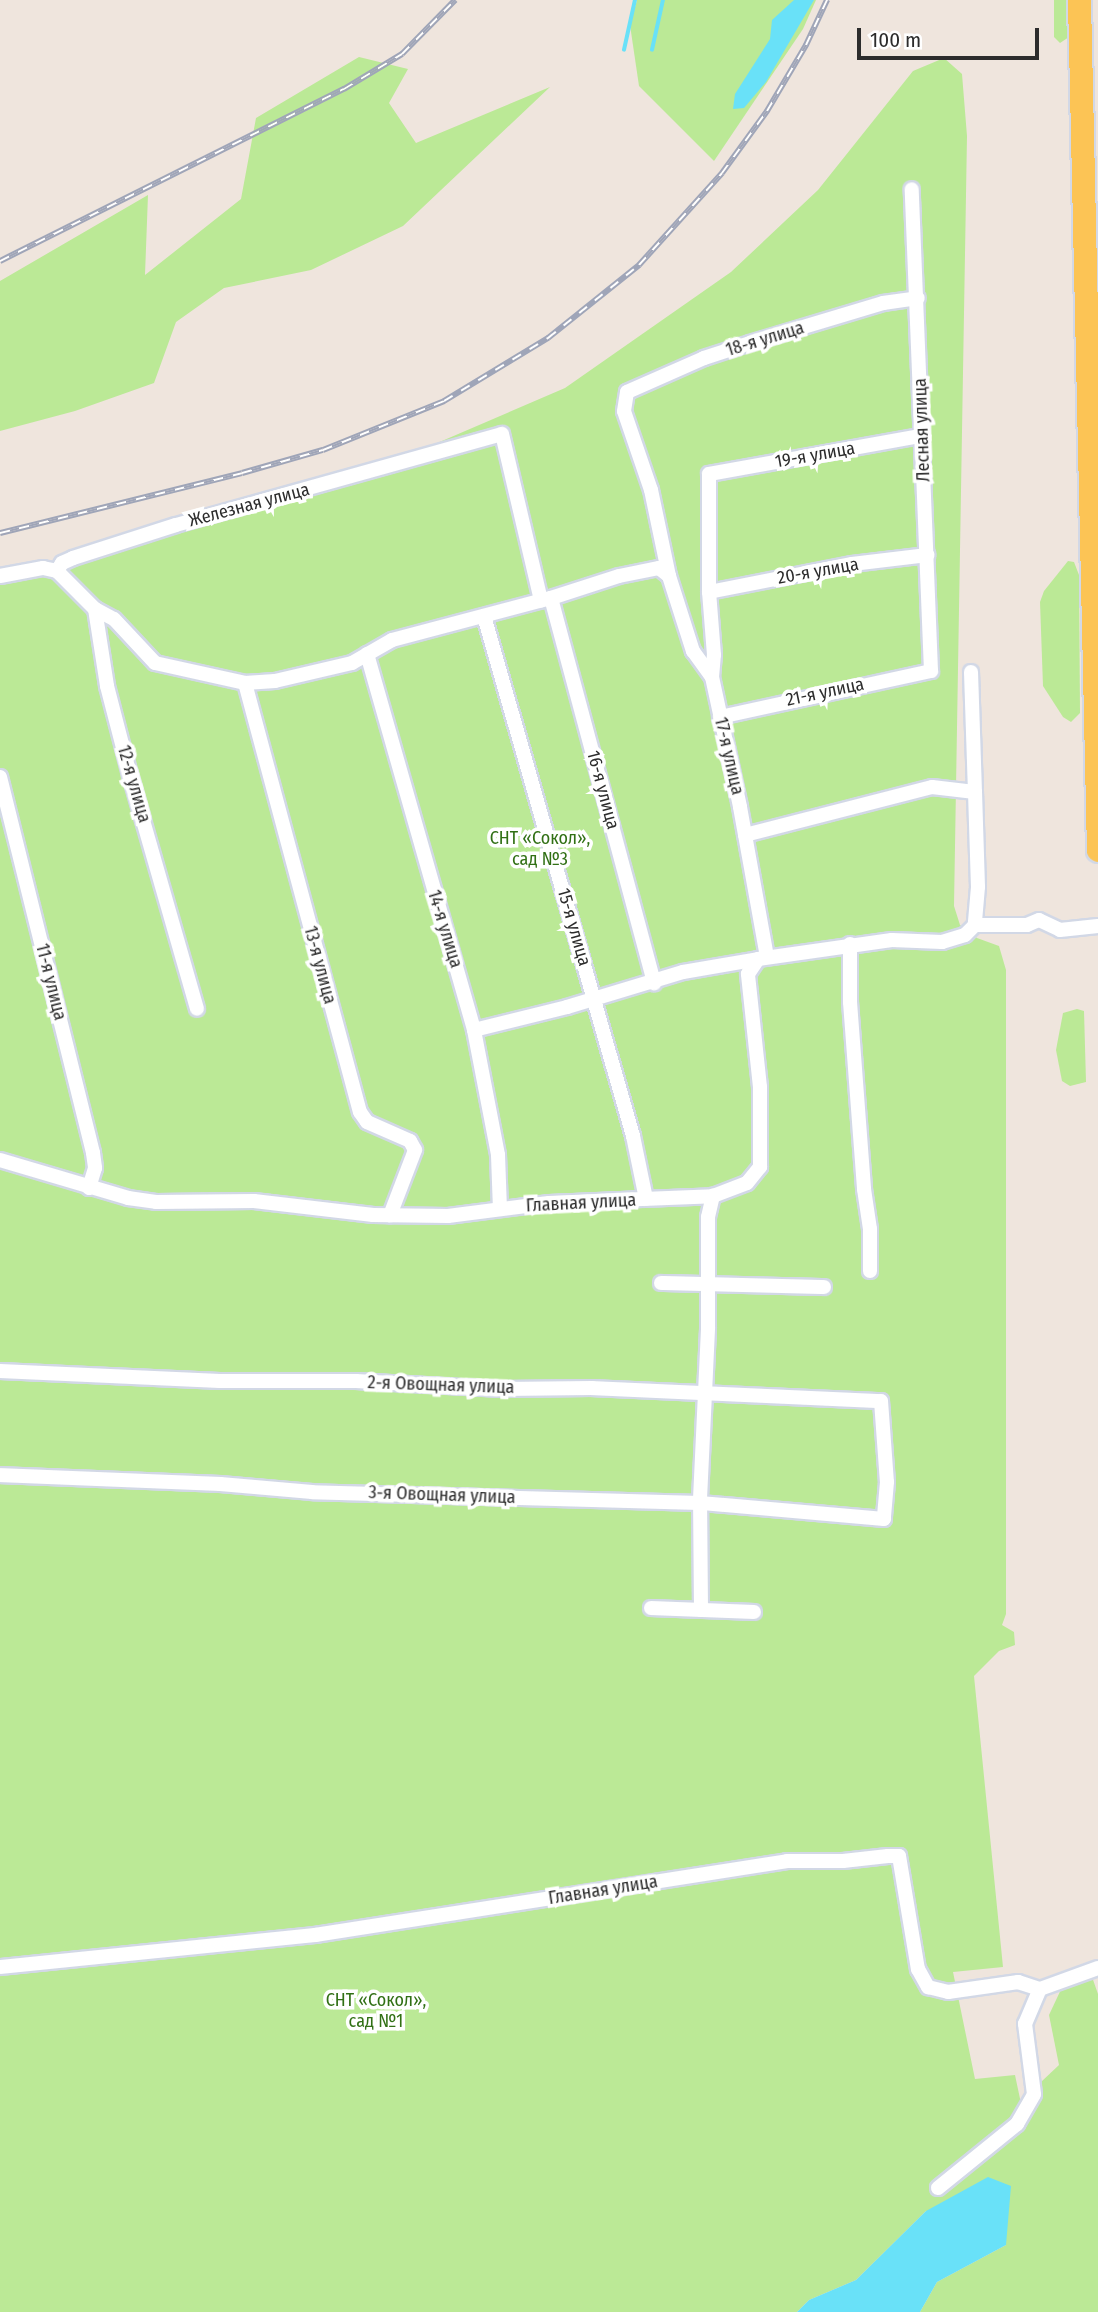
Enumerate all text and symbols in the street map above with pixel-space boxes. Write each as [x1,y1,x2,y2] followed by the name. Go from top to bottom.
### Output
[860,14,1042,58] scale bar
[870,27,921,53] text: 100 m
[723,317,807,361] street label: 18-я улица
[909,378,935,482] street label: Лесная улица
[774,437,856,473] street label: 19-я улица
[186,479,312,531] street label: Железная улица
[776,553,860,589] street label: 20-я улица
[784,673,866,711] street label: 21-я улица
[710,715,748,797] street label: 17-я улица
[113,743,155,825] street label: 12-я улица
[582,748,624,832] street label: 16-я улица
[490,828,590,870] park label: СНТ «Сокол», сад №3
[553,886,595,968] street label: 15-я улица
[423,887,467,971] street label: 14-я улица
[299,924,341,1006] street label: 13-я улица
[31,941,71,1023] street label: 11-я улица
[525,1189,637,1217] street label: Главная улица
[367,1372,515,1398] street label: 2-я Овощная улица
[368,1482,516,1508] street label: 3-я Овощная улица
[547,1871,659,1909] street label: Главная улица
[326,1990,426,2032] park label: СНТ «Сокол», сад №1

